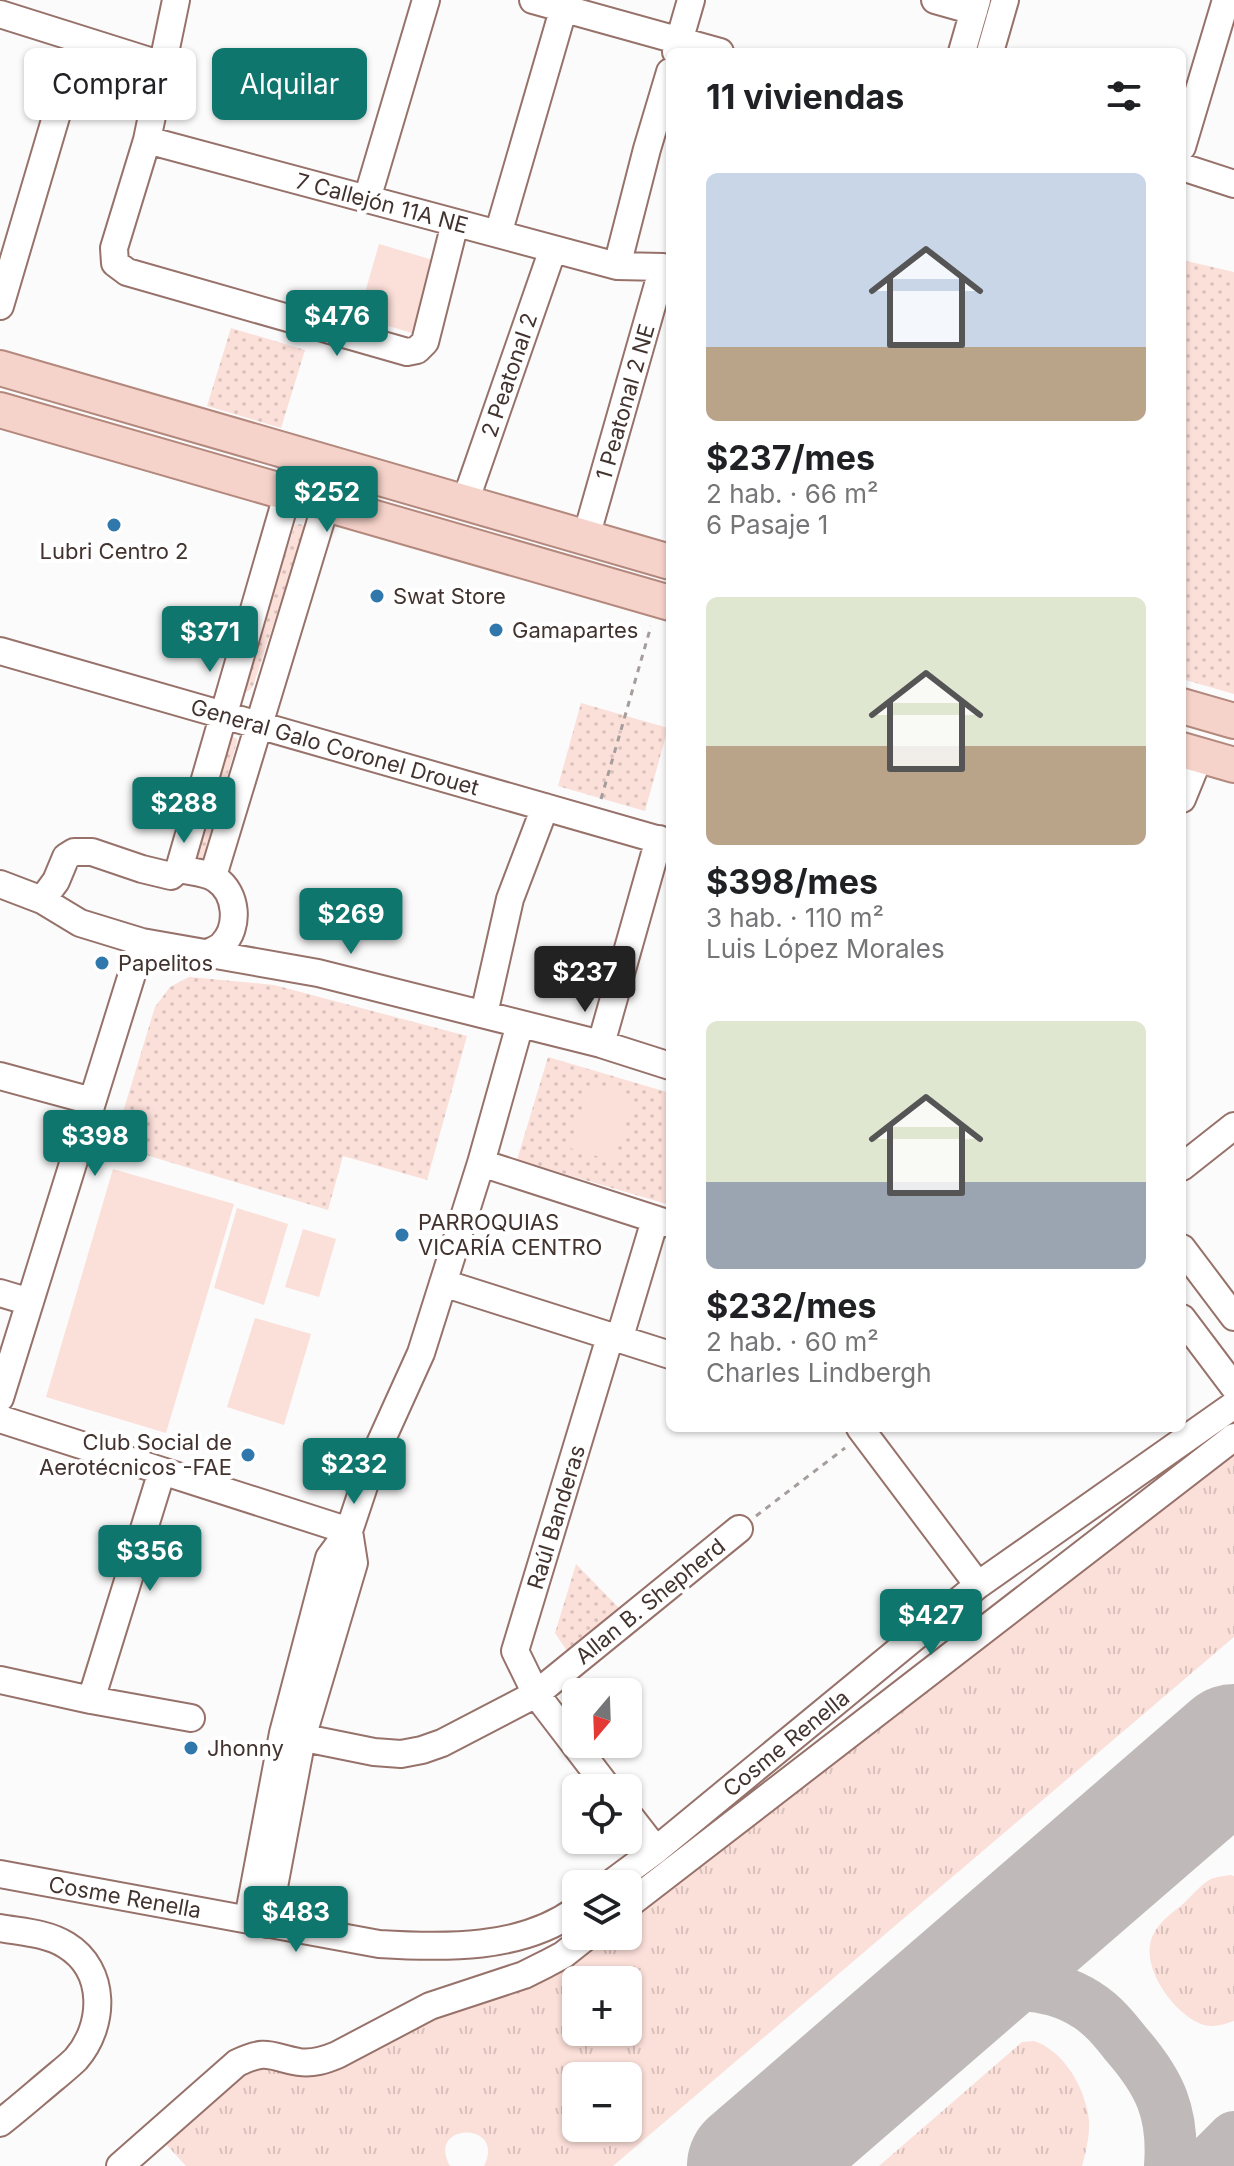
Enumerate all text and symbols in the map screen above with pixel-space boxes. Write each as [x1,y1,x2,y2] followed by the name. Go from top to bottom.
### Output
[24,48,196,120] chip: Comprar
[212,48,367,120] chip: Alquilar
[1102,74,1146,118] icon: filters
[706,76,904,117] text: 11 viviendas
[293,167,471,239] street label: 7 Callejón 11A NE
[854,225,998,369] icon: home
[290,290,384,358] pin: $476
[304,300,370,331] text: $476
[476,310,542,440] street label: 2 Peatonal 2
[590,321,660,483] street label: 1 Peatonal 2 NE
[706,437,875,478] text: $237/mes
[280,466,374,534] pin: $252
[294,476,360,507] text: $252
[706,478,879,509] text: 2 hab. · 66 m²
[706,509,828,540] text: 6 Pasaje 1
[105,516,123,534] marker: Lubri Centro 2
[40,538,188,564] place label: Lubri Centro 2
[393,583,506,609] place label: Swat Store
[368,587,386,605] marker: Swat Store
[163,606,257,674] pin: $371
[180,616,240,647] text: $371
[512,617,638,643] place label: Gamapartes
[487,621,505,639] marker: Gamapartes
[854,649,998,793] icon: home
[188,693,482,801] street label: General Galo Coronel Drouet
[137,777,231,845] pin: $288
[150,787,218,818] text: $288
[706,861,878,902] text: $398/mes
[304,888,398,956] pin: $269
[317,898,385,929] text: $269
[706,902,884,933] text: 3 hab. · 110 m²
[706,933,945,964] text: Luis López Morales
[538,946,632,1014] pin: $237
[118,950,213,976] place label: Papelitos
[93,954,111,972] marker: Papelitos
[552,956,618,987] text: $237
[854,1073,998,1217] icon: home
[48,1110,142,1178] pin: $398
[61,1120,129,1151] text: $398
[418,1209,602,1260] place label: PARROQUIAS VICARÍA CENTRO
[393,1226,411,1244] marker: PARROQUIAS VICARÍA CENTRO
[706,1285,877,1326] text: $232/mes
[706,1326,879,1357] text: 2 hab. · 60 m²
[706,1357,932,1388] text: Charles Lindbergh
[39,1429,232,1480] place label: Club Social de Aerotécnicos -FAE
[307,1438,401,1506] pin: $232
[522,1442,590,1592] street label: Raúl Banderas
[239,1446,257,1464] marker: Club Social de Aerotécnicos -FAE
[321,1448,387,1479] text: $232
[103,1525,197,1593] pin: $356
[570,1533,730,1669] street label: Allan B. Shepherd
[116,1535,184,1566] text: $356
[884,1589,978,1657] pin: $427
[898,1599,964,1630] text: $427
[562,1678,642,1758] north arrow
[562,1678,642,2142] map controls
[718,1684,854,1802] street label: Cosme Renella
[207,1735,284,1761] place label: Jhonny
[182,1739,200,1757] marker: Jhonny
[562,1774,642,1854] button: locate
[562,1870,642,1950] button: layers
[47,1871,203,1923] street label: Cosme Renella
[249,1886,343,1954] pin: $483
[262,1896,330,1927] text: $483
[562,1966,642,2046] button: +
[562,2062,642,2142] button: −

